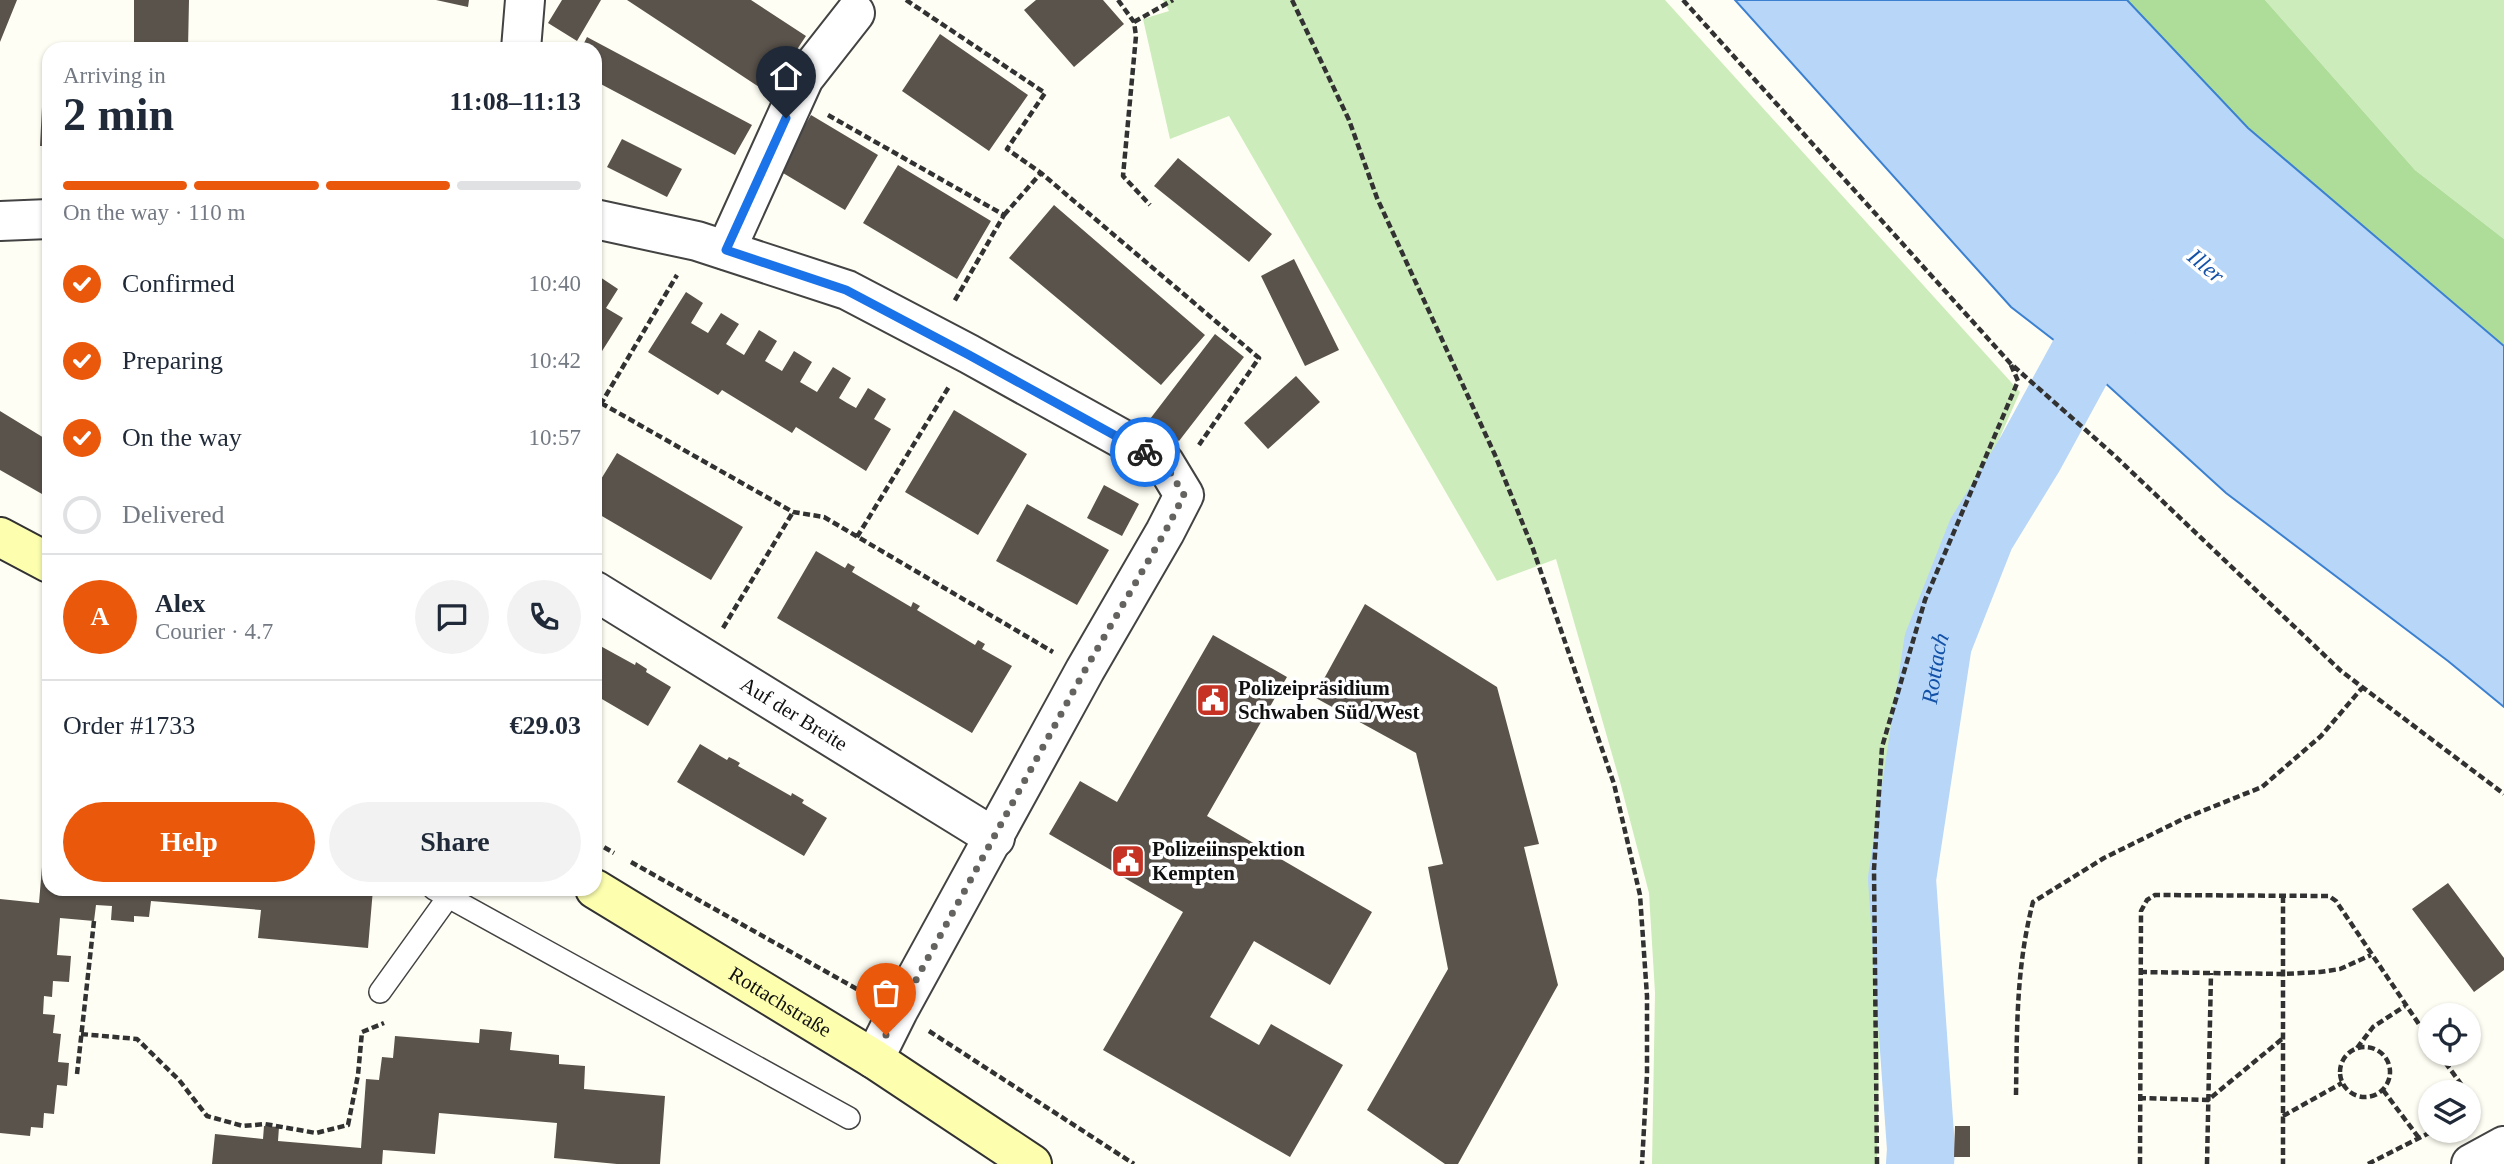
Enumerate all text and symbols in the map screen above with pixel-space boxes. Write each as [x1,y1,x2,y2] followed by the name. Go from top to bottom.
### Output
[756,46,816,118] pin
[767,57,805,95] icon: home
[63,63,166,88] text: Arriving in
[450,87,581,116] text: 11:08–11:13
[63,89,174,140] text: 2 min
[63,200,245,225] text: On the way · 110 m
[2182,243,2230,289] water label: Iller
[63,265,101,303] icon: check
[122,269,235,298] text: Confirmed
[529,271,581,296] text: 10:40
[63,342,101,380] icon: check
[122,346,223,375] text: Preparing
[529,348,581,373] text: 10:42
[1110,417,1180,487] courier
[63,419,101,457] icon: check
[122,423,242,452] text: On the way
[529,425,581,450] text: 10:57
[1126,433,1164,471] icon: bike
[122,500,225,529] text: Delivered
[415,580,489,654] button: chat
[507,580,581,654] button: phone
[155,589,206,618] text: Alex
[91,602,109,631] text: A
[155,619,273,644] text: Courier · 4.7
[1916,629,1953,706] water label: Rottach
[736,672,852,756] street label: Auf der Breite
[1238,676,1419,724] place label: Polizeipräsidium Schwaben Süd/West
[1194,681,1232,719] public building icon: Polizeipräsidium Schwaben Süd/West
[63,711,195,740] text: Order #1733
[510,711,581,740] text: €29.03
[63,802,315,882] button: Help
[329,802,581,882] button: Share
[1152,837,1305,885] place label: Polizeiinspektion Kempten
[1109,842,1147,880] public building icon: Polizeiinspektion Kempten
[725,962,836,1042] street label: Rottachstraße
[856,963,916,1035] pin
[867,974,905,1012] icon: bag
[2418,1003,2481,1143] map controls
[2418,1003,2481,1066] button: locate
[2418,1080,2481,1143] button: layers

